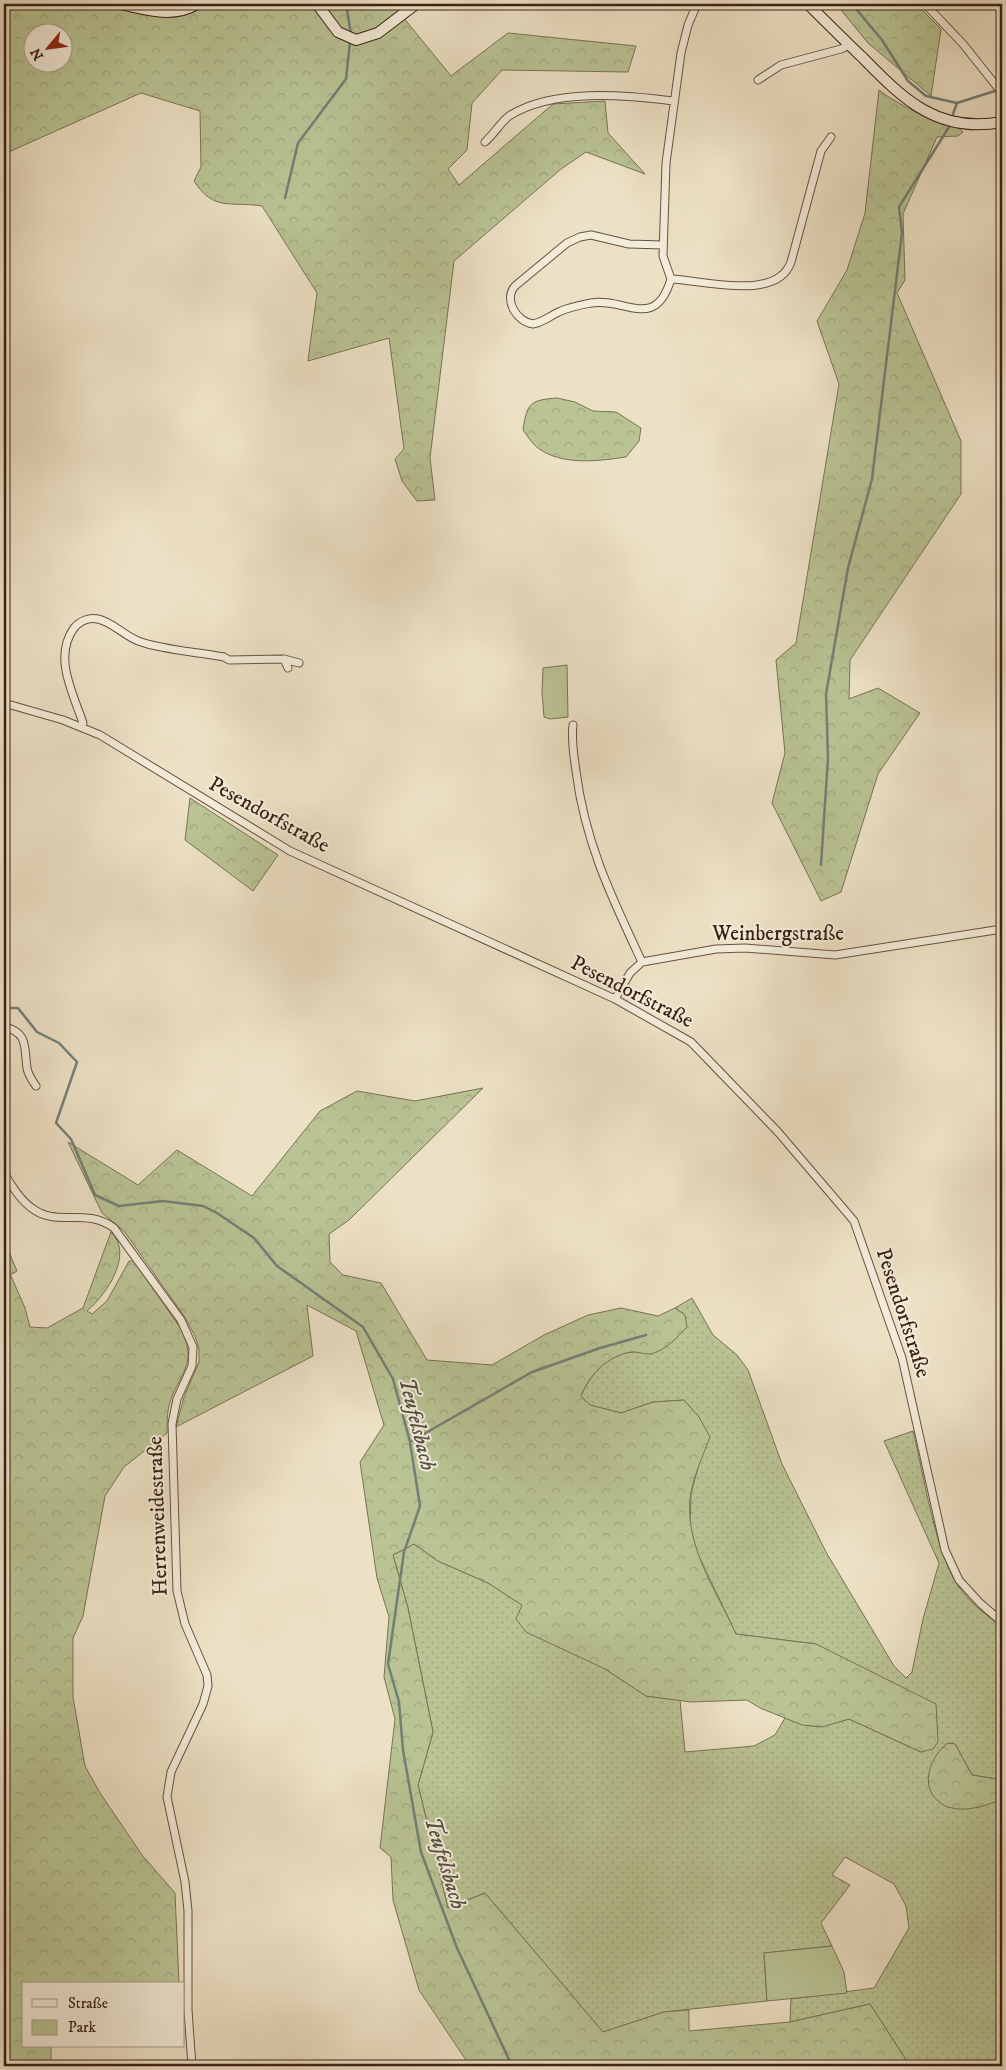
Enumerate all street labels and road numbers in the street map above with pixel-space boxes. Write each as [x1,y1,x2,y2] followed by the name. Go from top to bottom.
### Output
[204,771,334,859] street label: Pesendorfstraße
[711,921,844,947] street label: Weinbergstraße
[566,950,698,1034] street label: Pesendorfstraße
[870,1245,936,1381] street label: Pesendorfstraße
[142,1435,174,1596] street label: Herrenweidestraße

